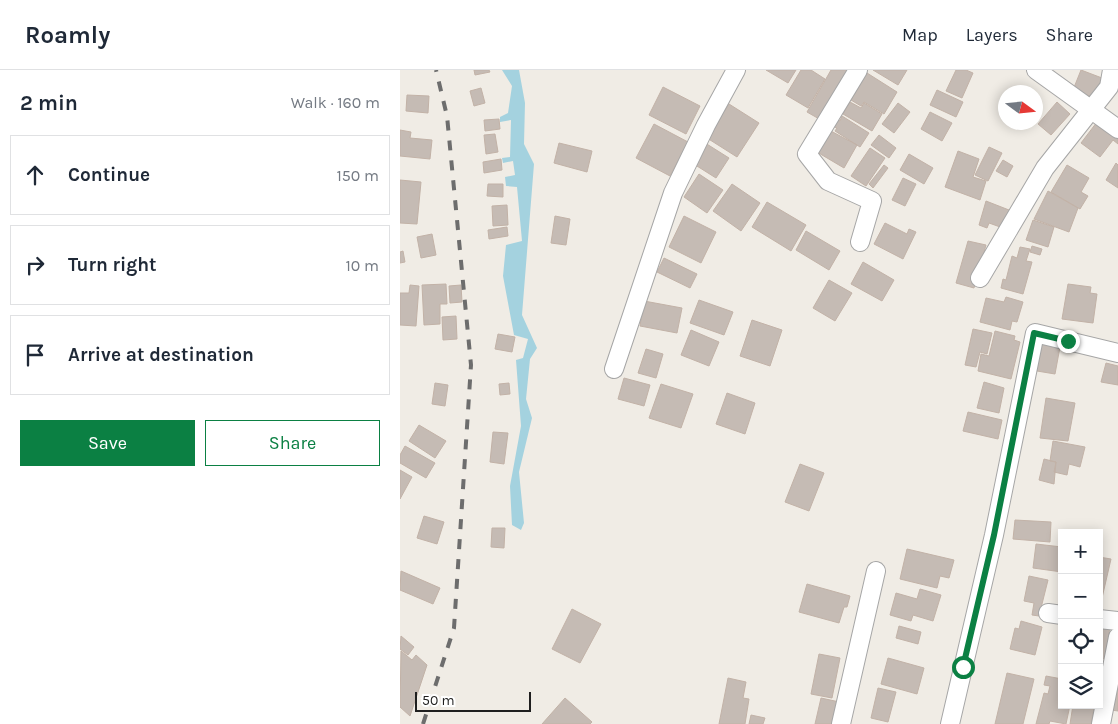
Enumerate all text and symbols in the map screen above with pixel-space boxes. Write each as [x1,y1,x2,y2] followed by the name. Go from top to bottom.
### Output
[25,21,110,49] text: Roamly
[902,24,938,46] text: Map
[966,24,1018,46] text: Layers
[1046,24,1093,46] text: Share
[998,85,1043,130] north arrow
[20,91,78,115] text: 2 min
[291,93,380,112] text: Walk · 160 m
[21,161,49,189] icon: ahead
[68,164,150,186] text: Continue
[336,166,379,185] text: 150 m
[21,251,49,279] icon: right
[68,254,157,276] text: Turn right
[345,256,379,275] text: 10 m
[1057,330,1080,353] route end
[21,341,49,369] icon: arrive
[68,344,254,366] text: Arrive at destination
[20,420,195,466] button: Save
[205,420,380,466] button: Share
[1058,529,1103,709] map controls
[1058,529,1103,574] button: +
[1058,574,1103,619] button: −
[1058,619,1103,664] button: locate
[952,656,975,679] route start
[1058,664,1103,709] button: layers
[415,689,531,712] scale bar
[422,692,455,709] text: 50 m

